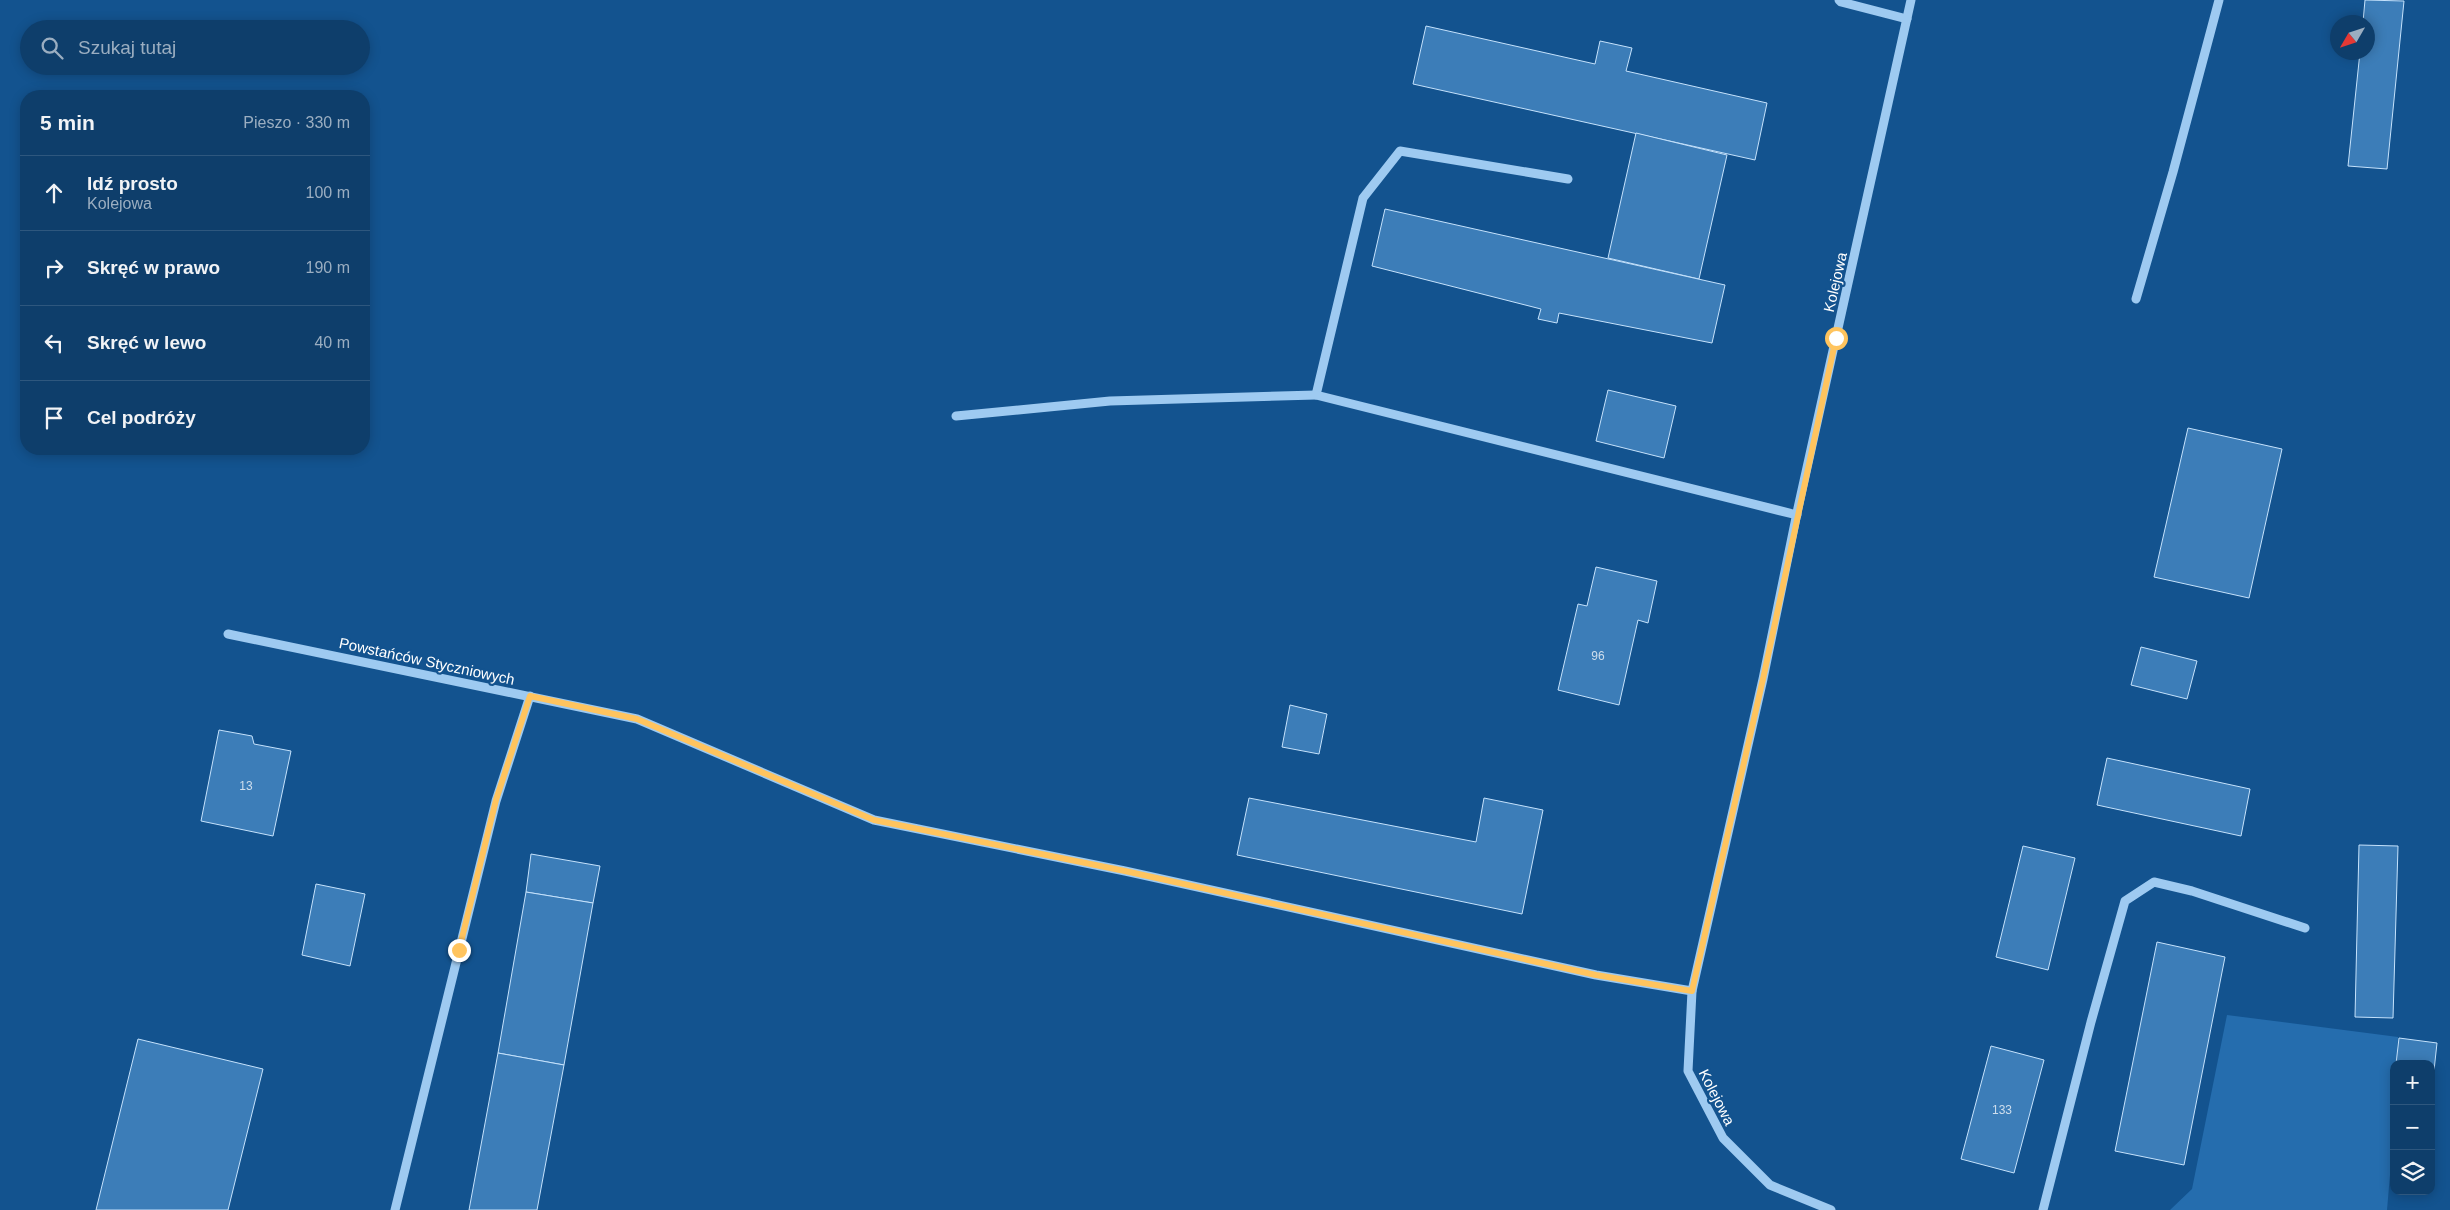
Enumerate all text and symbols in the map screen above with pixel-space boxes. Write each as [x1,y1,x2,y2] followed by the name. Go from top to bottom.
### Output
[2330,15,2375,60] north arrow
[20,20,370,75] search box
[38,34,66,62] icon: search
[78,37,176,58] text: Szukaj tutaj
[40,111,95,134] text: 5 min
[243,114,350,131] text: Pieszo · 330 m
[87,173,178,194] text: Idź prosto
[40,179,68,207] icon: ahead
[306,184,350,201] text: 100 m
[87,195,152,212] text: Kolejowa
[1820,250,1850,314] street label: Kolejowa
[40,254,68,282] icon: right
[87,257,220,278] text: Skręć w prawo
[306,259,350,276] text: 190 m
[1825,327,1848,350] route start
[40,329,68,357] icon: left
[87,332,206,353] text: Skręć w lewo
[314,334,350,351] text: 40 m
[40,404,68,432] icon: arrive
[87,407,196,428] text: Cel podróży
[338,634,516,688] street label: Powstańców Styczniowych
[1591,649,1605,663] house number: 96
[239,779,253,793] house number: 13
[448,939,471,962] route end
[2390,1060,2435,1195] map controls
[2390,1060,2435,1105] button: +
[1696,1066,1739,1129] street label: Kolejowa
[1992,1103,2012,1117] house number: 133
[2390,1105,2435,1150] button: −
[2390,1150,2435,1195] button: layers

